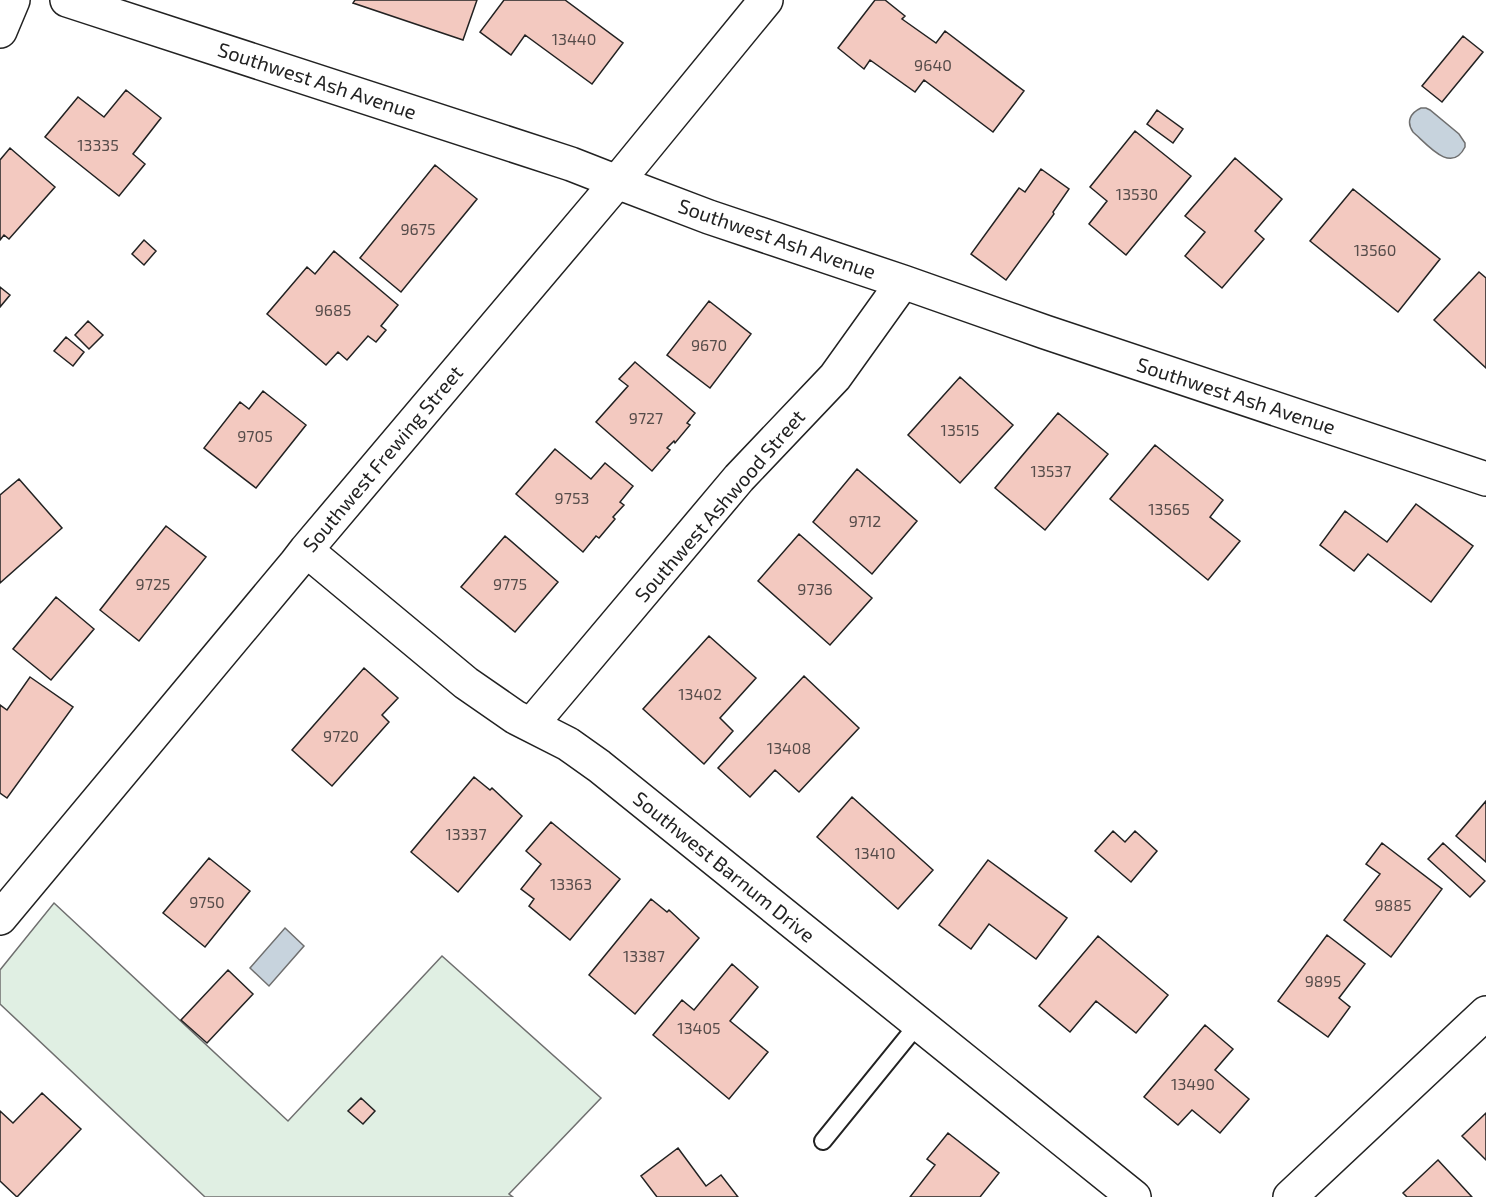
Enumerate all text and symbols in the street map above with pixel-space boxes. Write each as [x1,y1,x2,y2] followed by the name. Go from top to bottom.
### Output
[552,29,596,48] house number: 13440
[215,37,420,124] street label: Southwest Ash Avenue
[914,55,952,74] house number: 9640
[77,135,119,154] house number: 13335
[1116,184,1158,203] house number: 13530
[675,193,879,283] street label: Southwest Ash Avenue
[400,219,436,238] house number: 9675
[1354,240,1396,259] house number: 13560
[315,300,351,319] house number: 9685
[691,335,727,354] house number: 9670
[1134,352,1339,439] street label: Southwest Ash Avenue
[297,360,467,556] street label: Southwest Frewing Street
[629,404,810,606] street label: Southwest Ashwood Street
[629,408,663,427] house number: 9727
[941,420,979,439] house number: 13515
[237,426,273,445] house number: 9705
[1031,461,1071,480] house number: 13537
[555,488,589,507] house number: 9753
[1148,499,1190,518] house number: 13565
[849,511,881,530] house number: 9712
[136,574,170,593] house number: 9725
[493,574,527,593] house number: 9775
[797,579,833,598] house number: 9736
[678,684,722,703] house number: 13402
[323,726,359,745] house number: 9720
[767,738,811,757] house number: 13408
[629,786,820,947] street label: Southwest Barnum Drive
[445,824,487,843] house number: 13337
[854,843,896,862] house number: 13410
[550,874,592,893] house number: 13363
[189,892,225,911] house number: 9750
[1374,895,1412,914] house number: 9885
[623,946,665,965] house number: 13387
[1305,971,1341,990] house number: 9895
[677,1018,721,1037] house number: 13405
[1171,1074,1215,1093] house number: 13490

